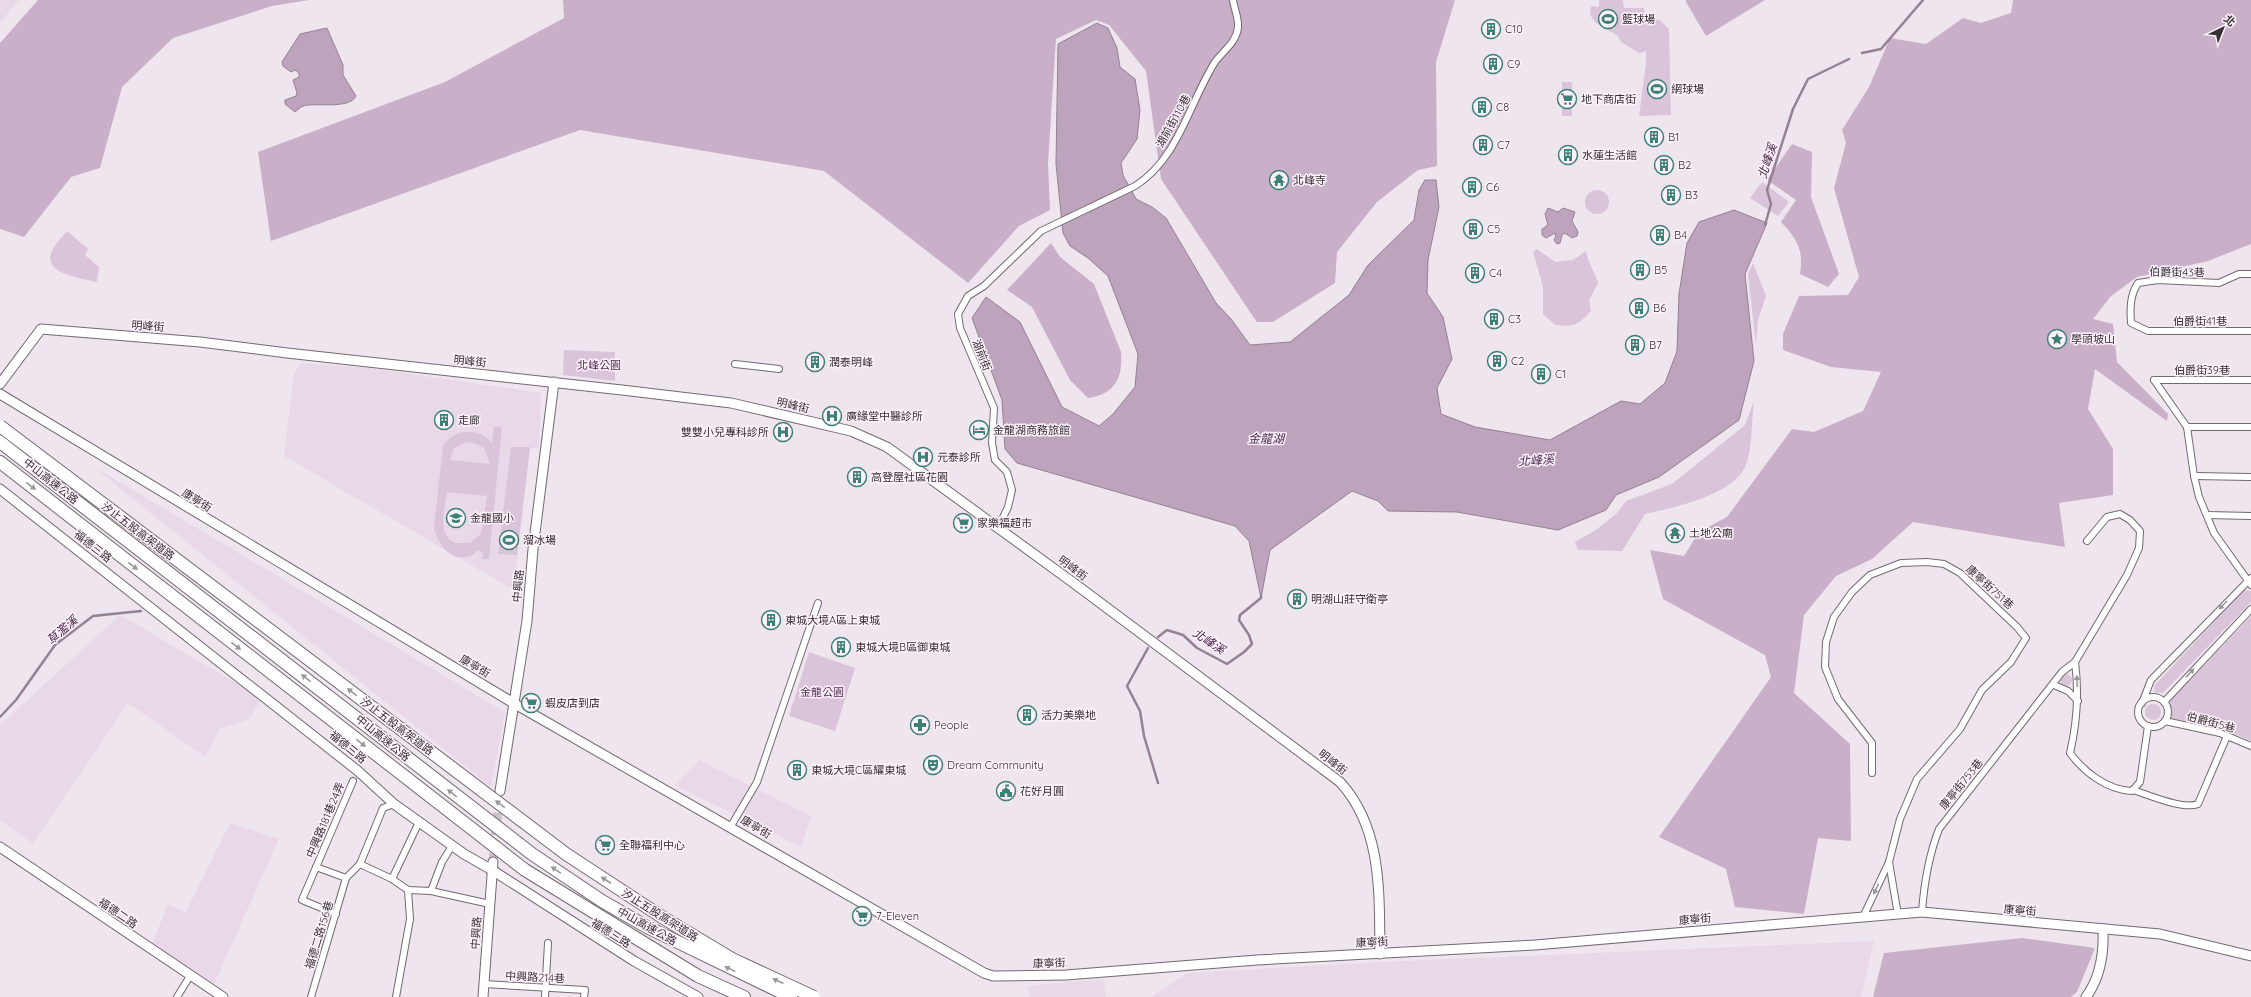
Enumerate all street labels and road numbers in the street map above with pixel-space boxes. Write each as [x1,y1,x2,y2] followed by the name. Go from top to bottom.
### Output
[1153,92,1193,150] street label: 湖前街110巷
[2149,265,2205,279] street label: 伯爵街43巷
[2173,314,2227,328] street label: 伯爵街41巷
[131,318,165,334] street label: 明峰街
[969,337,995,373] street label: 湖前街
[453,352,487,370] street label: 明峰街
[2174,363,2230,377] street label: 伯爵街39巷
[775,394,811,416] street label: 明峰街
[21,455,81,507] street label: 中山高速公路
[179,485,215,515] street label: 康寧街
[99,499,177,563] street label: 汐止五股高架道路
[71,527,115,565] street label: 福德三路
[1056,553,1090,583] street label: 明峰街
[1963,562,2017,612] street label: 康寧街751巷
[510,569,526,603] street label: 中興路
[457,652,493,680] street label: 康寧街
[358,694,436,758] street label: 汐止五股高架道路
[2185,709,2237,735] street label: 伯爵街5巷
[353,712,413,764] street label: 中山高速公路
[326,728,370,766] street label: 福德三路
[1316,746,1350,778] street label: 明峰街
[1936,756,1986,812] street label: 康寧街753巷
[303,780,347,860] street label: 中興路181巷24弄
[738,813,774,841] street label: 康寧街
[619,886,701,944] street label: 汐止五股高架道路
[96,895,140,931] street label: 福德二路
[302,899,336,971] street label: 福德二路156巷
[2003,902,2037,918] street label: 康寧街
[615,904,679,948] street label: 中山高速公路
[1678,911,1712,927] street label: 康寧街
[589,915,633,951] street label: 福德三路
[468,916,484,950] street label: 中興路
[1355,934,1389,950] street label: 康寧街
[1032,955,1066,971] street label: 康寧街
[505,968,565,986] street label: 中興路214巷

